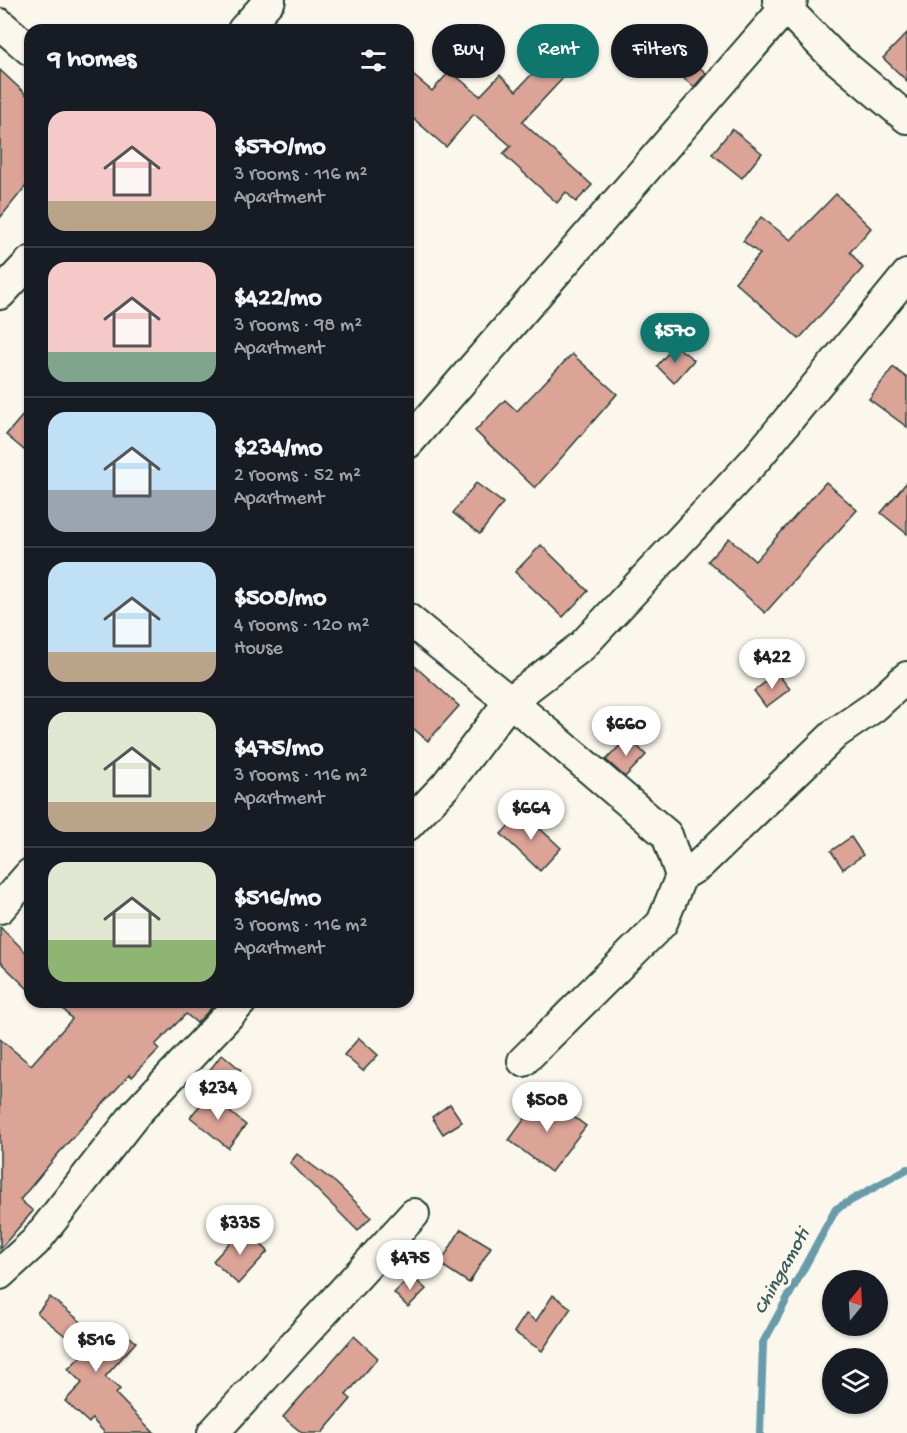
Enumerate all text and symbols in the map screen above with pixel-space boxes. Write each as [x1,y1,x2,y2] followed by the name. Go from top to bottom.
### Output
[432,24,505,78] chip: Buy
[517,24,599,78] chip: Rent
[611,24,708,78] chip: Filters
[357,44,390,77] icon: filters
[48,45,136,76] text: 9 homes
[234,133,326,164] text: $570/mo
[96,135,168,207] icon: home
[234,164,367,187] text: 3 rooms · 116 m²
[234,187,324,210] text: Apartment
[234,284,322,315] text: $422/mo
[96,286,168,358] icon: home
[639,313,711,364] pin: $570
[234,315,362,338] text: 3 rooms · 98 m²
[654,321,696,344] text: $570
[234,338,324,361] text: Apartment
[234,434,322,465] text: $234/mo
[96,436,168,508] icon: home
[234,465,361,488] text: 2 rooms · 52 m²
[234,488,324,511] text: Apartment
[234,584,327,615] text: $508/mo
[96,586,168,658] icon: home
[234,615,369,638] text: 4 rooms · 120 m²
[234,638,283,661] text: House
[736,639,808,690] pin: $422
[753,647,791,670] text: $422
[590,706,662,757] pin: $660
[606,714,646,737] text: $660
[234,734,323,765] text: $475/mo
[96,736,168,808] icon: home
[234,765,367,788] text: 3 rooms · 116 m²
[234,788,324,811] text: Apartment
[495,790,567,841] pin: $664
[512,798,550,821] text: $664
[234,884,321,915] text: $516/mo
[96,886,168,958] icon: home
[234,915,367,938] text: 3 rooms · 116 m²
[234,938,324,961] text: Apartment
[182,1070,254,1121] pin: $234
[199,1078,237,1101] text: $234
[511,1082,583,1133] pin: $508
[526,1090,568,1113] text: $508
[204,1205,276,1256] pin: $335
[220,1213,260,1236] text: $335
[750,1223,817,1319] water label: Chingamoti
[374,1240,446,1291] pin: $475
[390,1248,430,1271] text: $475
[822,1270,888,1336] north arrow
[822,1270,888,1414] map controls
[60,1322,132,1373] pin: $516
[77,1330,115,1353] text: $516
[822,1348,888,1414] button: layers

